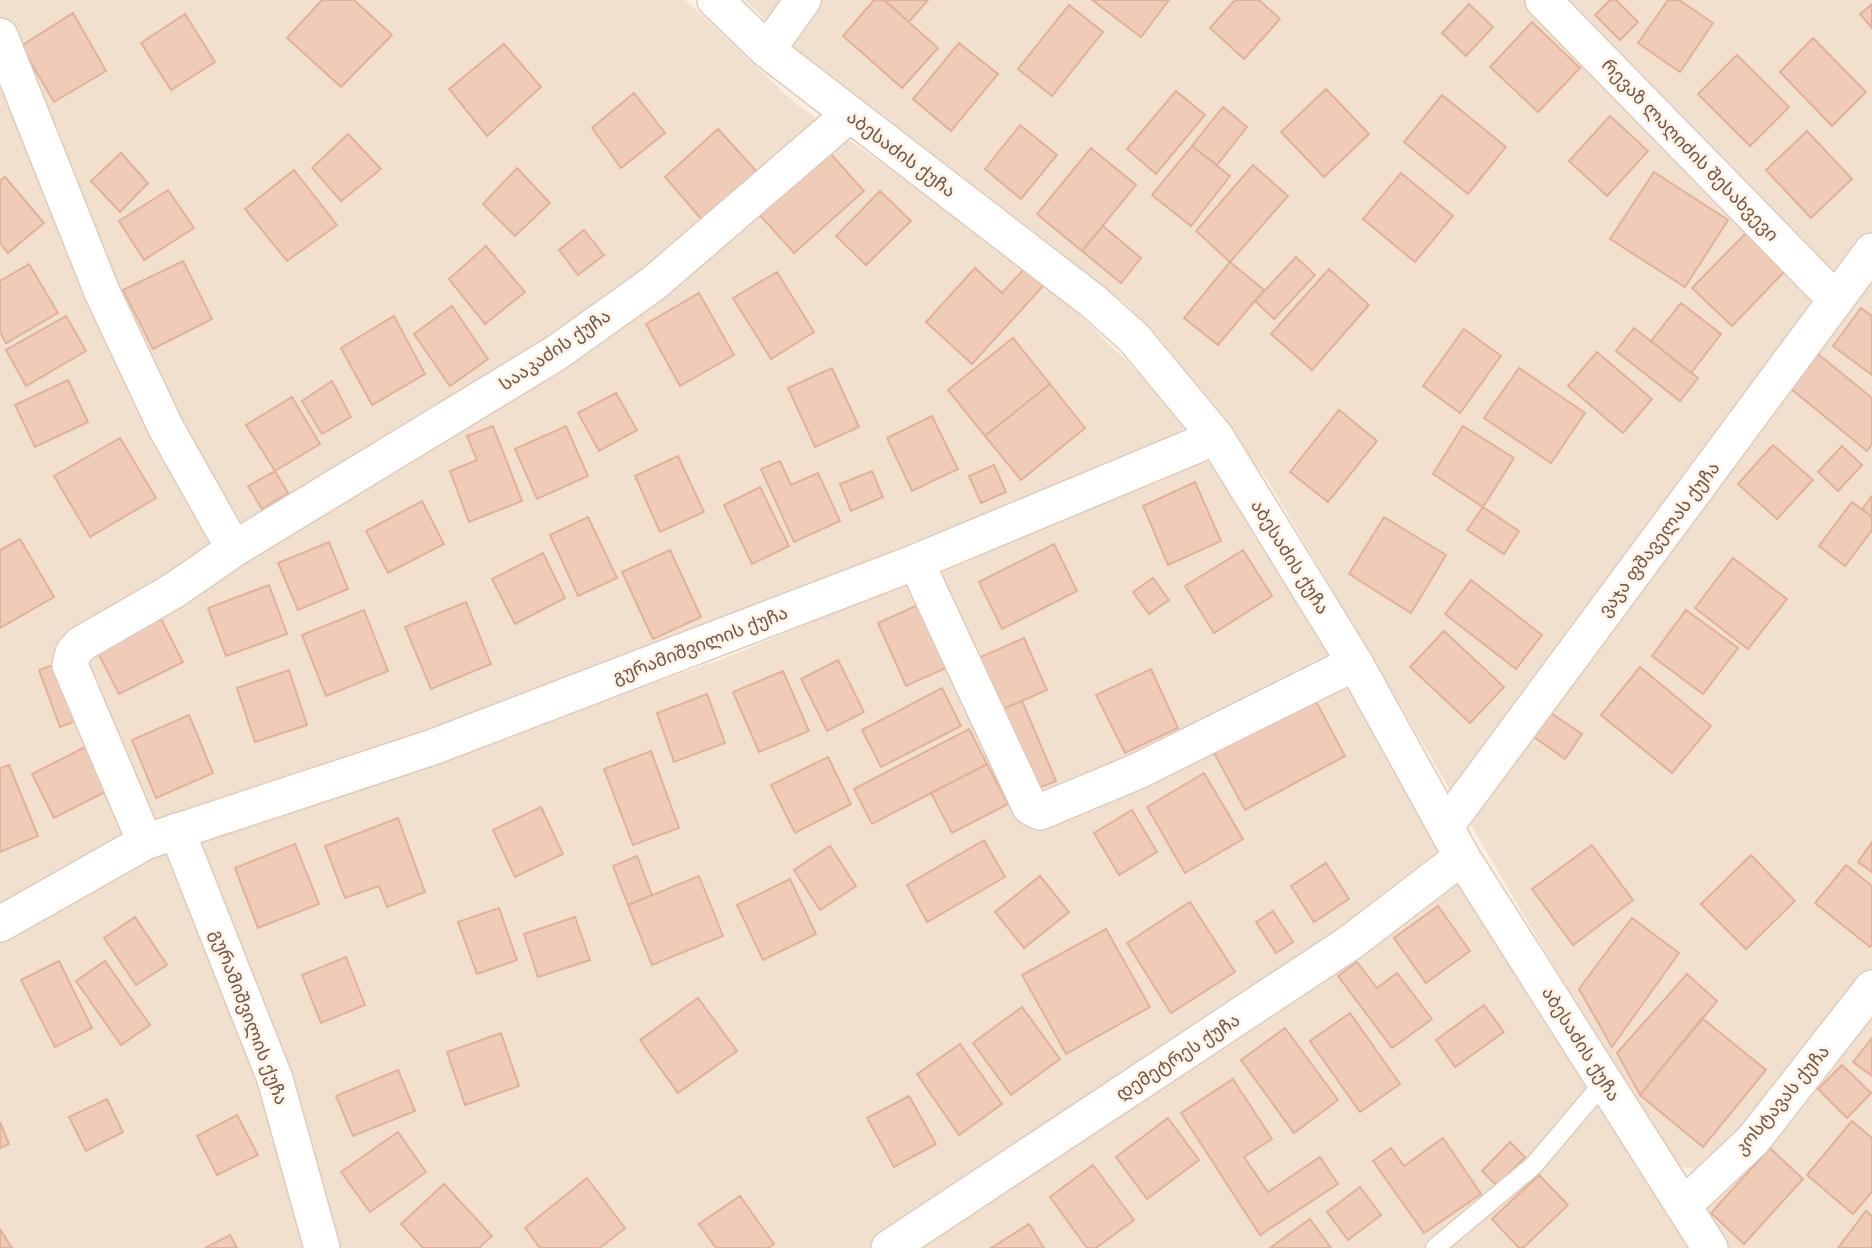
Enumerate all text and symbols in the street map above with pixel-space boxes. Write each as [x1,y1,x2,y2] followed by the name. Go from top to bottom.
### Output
[1596,53,1784,247] street label: რევაზ ლაღიძის შესახვევი
[842,105,960,203] street label: აბესაძის ქუჩა
[495,304,615,396] street label: სააკაძის ქუჩა
[1593,457,1725,621] street label: ვაჯა ფშაველას ქუჩა
[1245,495,1335,619] street label: აბესაძის ქუჩა
[609,601,791,689] street label: გურამიშვილის ქუჩა
[205,926,293,1108] street label: გურამიშვილის ქუჩა
[1536,982,1626,1106] street label: აბესაძის ქუჩა
[1111,1008,1245,1106] street label: დემეტრეს ქუჩა
[1729,1040,1835,1160] street label: კოსტავას ქუჩა

